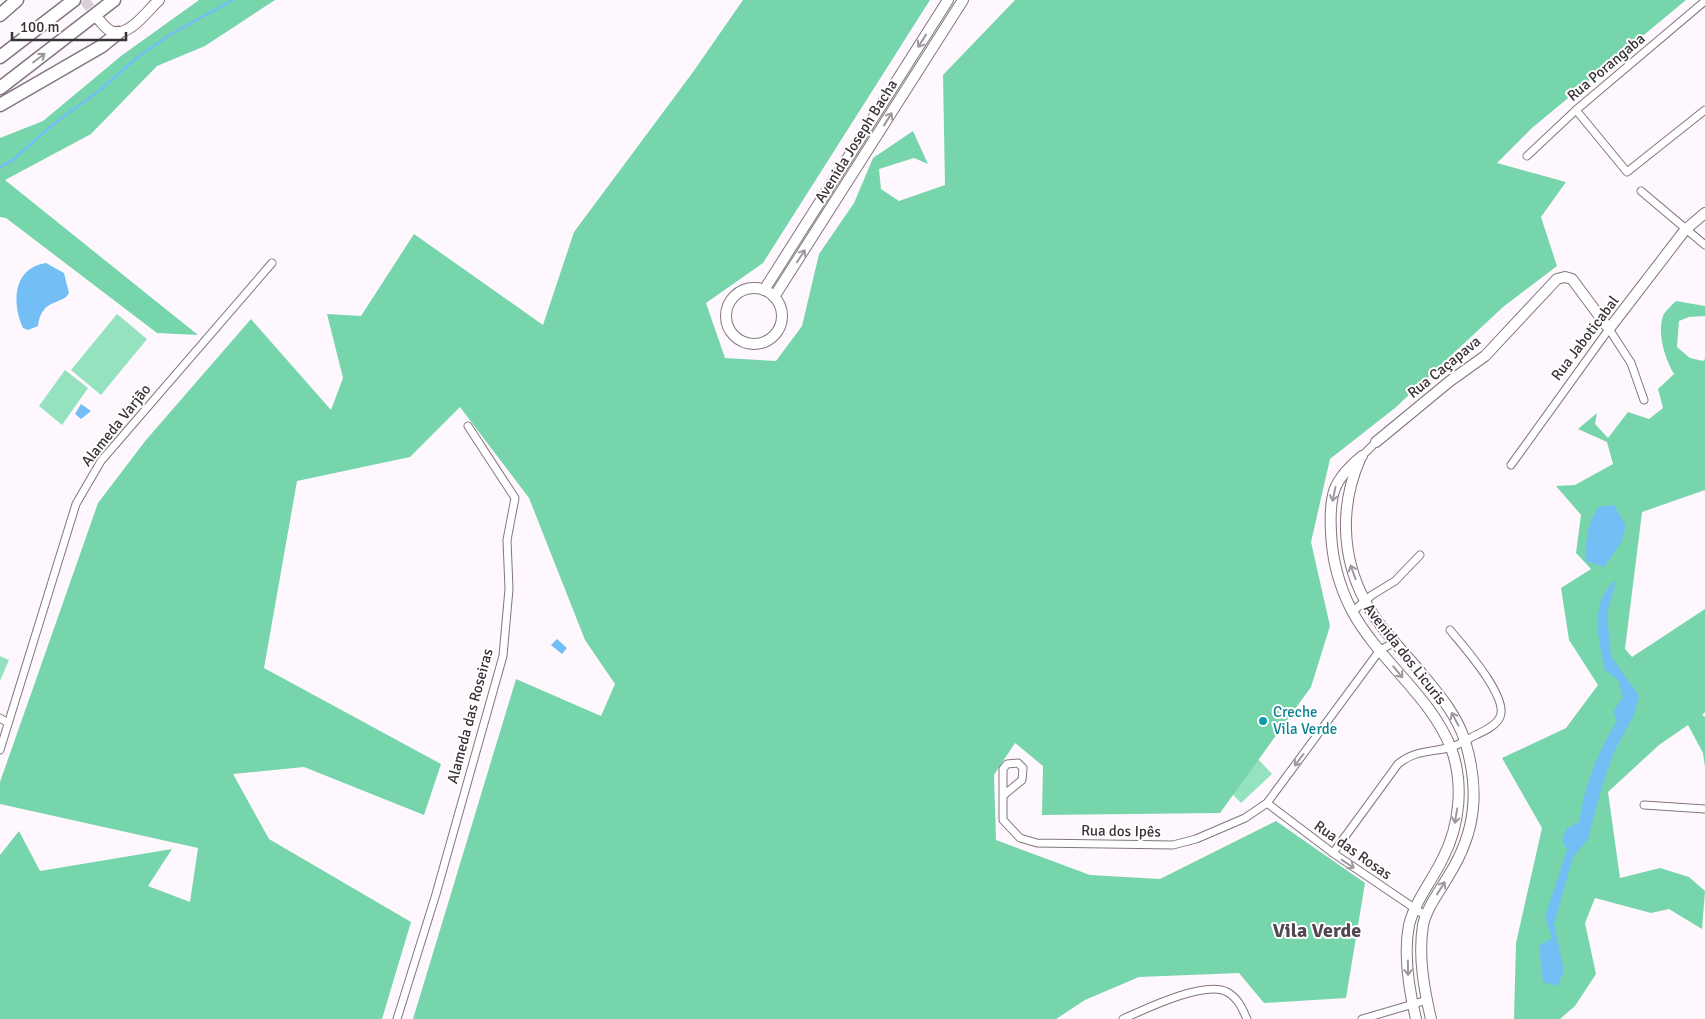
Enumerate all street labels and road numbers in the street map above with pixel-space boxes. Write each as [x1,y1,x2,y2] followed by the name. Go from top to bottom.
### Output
[1563,29,1649,105] street label: Rua Porangaba
[811,76,901,206] street label: Avenida Joseph Bacha
[1547,292,1623,384] street label: Rua Jaboticabal
[1404,332,1484,402] street label: Rua Caçapava
[77,380,155,470] street label: Alameda Varjão
[1360,600,1450,708] street label: Avenida dos Licuris
[443,646,497,786] street label: Alameda das Roseiras
[1311,817,1396,884] street label: Rua das Rosas
[1081,821,1162,841] street label: Rua dos Ipês

